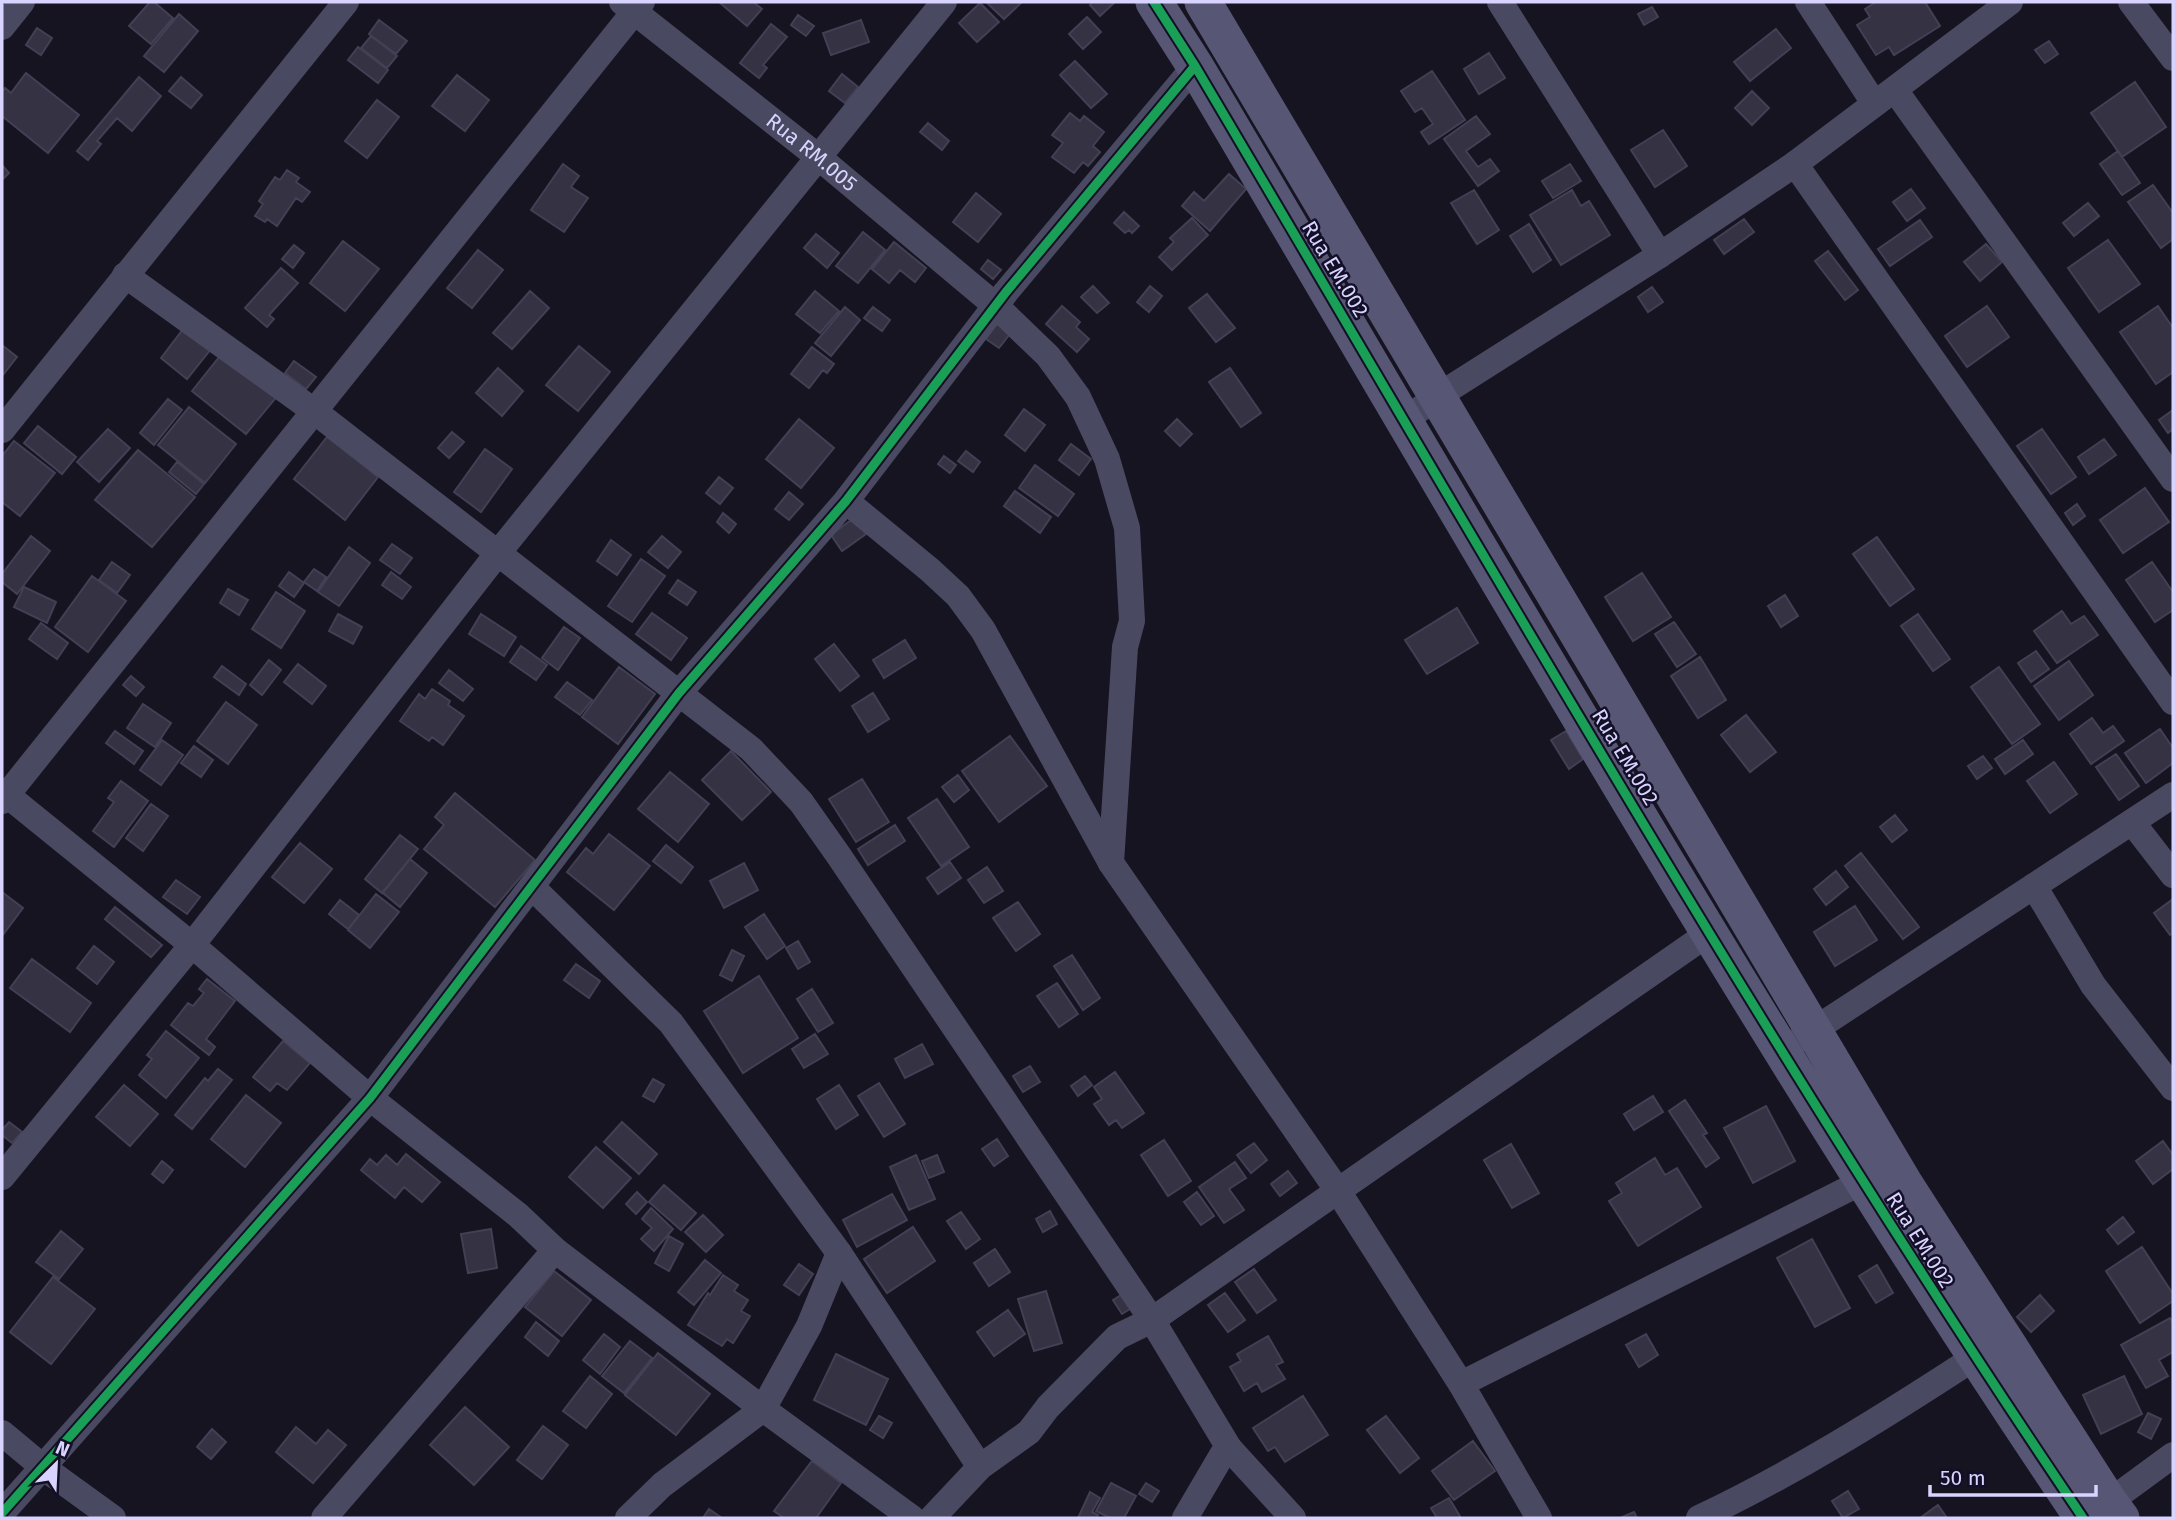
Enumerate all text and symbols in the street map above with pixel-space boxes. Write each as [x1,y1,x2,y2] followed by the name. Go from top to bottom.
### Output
[761,108,862,197] street label: Rua RM.005
[1296,216,1374,322] street label: Rua EM.002
[1586,704,1664,810] street label: Rua EM.002
[1880,1187,1960,1293] street label: Rua EM.002
[21,1429,91,1499] north arrow
[52,1436,73,1462] text: N
[1930,1454,2096,1498] scale bar
[1940,1465,1986,1491] text: 50 m

